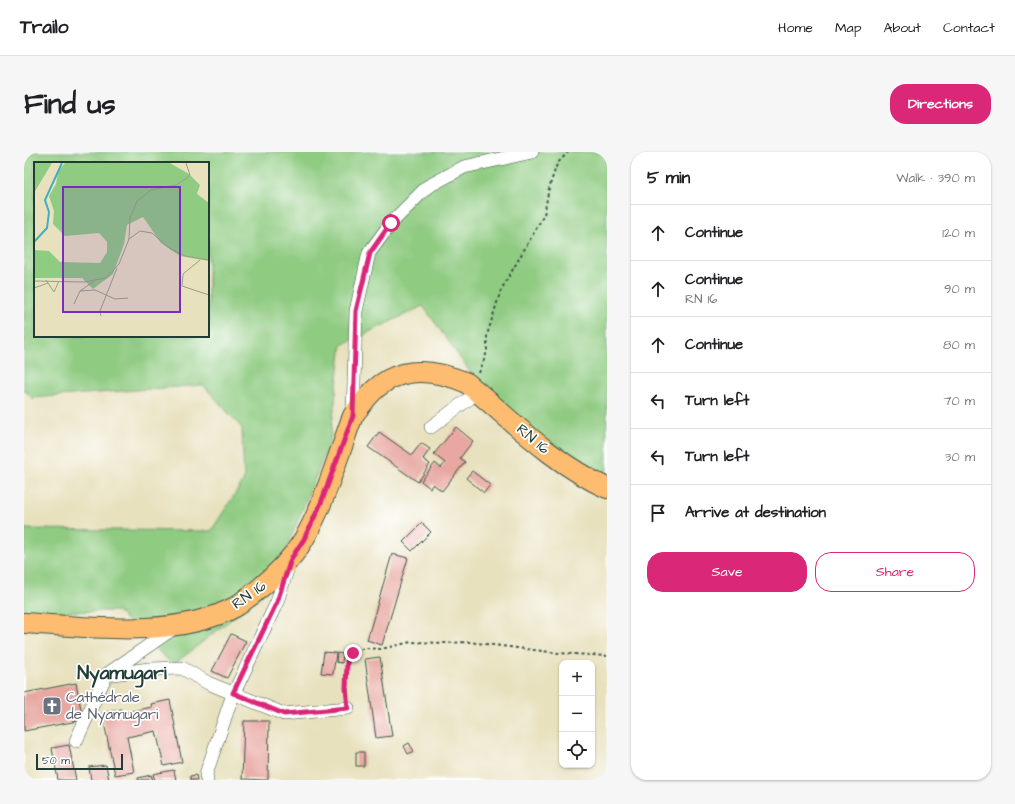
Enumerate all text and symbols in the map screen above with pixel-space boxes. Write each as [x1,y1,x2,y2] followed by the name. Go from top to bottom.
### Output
[20,14,69,41] text: Trailo
[778,18,813,38] text: Home
[835,18,861,38] text: Map
[883,18,921,38] text: About
[943,18,995,38] text: Contact
[890,84,991,124] button: Directions
[24,85,115,124] text: Find us
[34,162,209,337] inset map
[647,166,690,190] text: 5 min
[896,169,975,187] text: Walk · 390 m
[382,214,400,232] route start
[647,222,669,244] icon: ahead
[685,222,743,243] text: Continue
[942,224,975,242] text: 120 m
[685,269,743,290] text: Continue
[647,278,669,300] icon: ahead
[944,280,975,298] text: 90 m
[685,290,717,308] text: RN 16
[647,334,669,356] icon: ahead
[685,334,743,355] text: Continue
[943,336,975,354] text: 80 m
[647,390,669,412] icon: left
[685,390,749,411] text: Turn left
[943,392,975,410] text: 70 m
[512,419,555,459] street label: RN 16
[647,446,669,468] icon: left
[685,446,749,467] text: Turn left
[945,448,975,466] text: 30 m
[647,502,669,524] icon: arrive
[685,502,826,523] text: Arrive at destination
[647,552,807,592] button: Save
[815,552,975,592] button: Share
[228,575,271,614] street label: RN 16
[344,644,362,662] route end
[77,660,167,688] district label: Nyamugari
[559,660,595,768] map controls
[559,660,595,696] button: +
[66,687,159,726] place label: Cathédrale de Nyamugari
[41,695,63,717] church icon: Cathédrale de Nyamugari
[559,696,595,732] button: −
[559,732,595,768] button: locate
[36,752,123,771] scale bar
[42,753,70,768] text: 50 m

